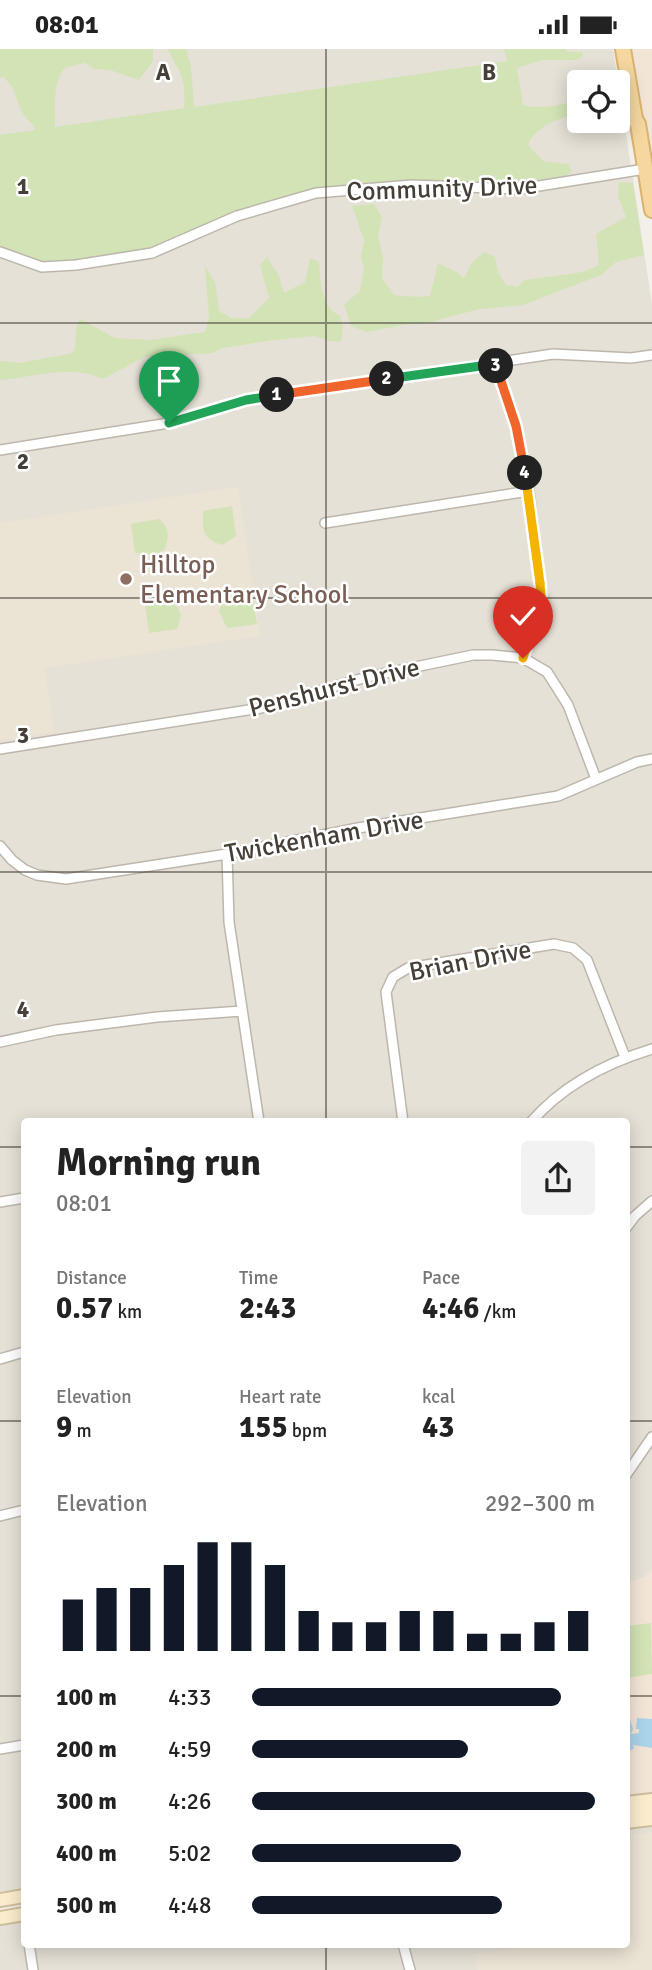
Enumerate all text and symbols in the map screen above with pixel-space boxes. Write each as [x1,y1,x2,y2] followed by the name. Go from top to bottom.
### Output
[35,9,99,41] text: 08:01
[156,58,171,87] text: A
[482,58,496,87] text: B
[567,70,630,133] map controls
[567,70,630,133] button: locate
[346,170,538,208] street label: Community Drive
[17,172,29,201] text: 1
[478,349,514,383] pin: 3
[139,351,199,423] pin
[490,353,501,377] text: 3
[370,361,404,397] pin: 2
[150,362,188,400] icon: arrive
[381,366,392,390] text: 2
[260,377,294,413] pin: 1
[271,382,282,406] text: 1
[17,447,29,476] text: 2
[508,455,542,491] pin: 4
[519,460,530,484] text: 4
[140,549,349,611] place label: Hilltop Elementary School
[118,571,134,587] marker: Hilltop Elementary School
[493,586,553,658] pin
[504,597,542,635] icon: check
[246,651,423,725] street label: Penshurst Drive
[17,721,29,750] text: 3
[222,804,426,870] street label: Twickenham Drive
[406,933,534,988] street label: Brian Drive
[17,995,29,1024] text: 4
[56,1139,261,1186] text: Morning run
[521,1141,595,1215] button: share
[56,1189,112,1218] text: 08:01
[56,1266,127,1290] text: Distance
[239,1266,278,1290] text: Time
[422,1266,460,1290] text: Pace
[56,1290,113,1327] text: 0.57
[239,1290,296,1327] text: 2:43
[422,1290,479,1327] text: 4:46
[113,1300,142,1324] text: km
[479,1300,516,1324] text: /km
[56,1385,132,1409] text: Elevation
[239,1385,321,1409] text: Heart rate
[422,1385,455,1409] text: kcal
[56,1409,72,1446] text: 9
[239,1409,288,1446] text: 155
[422,1409,454,1446] text: 43
[72,1419,92,1443] text: m
[288,1419,327,1443] text: bpm
[56,1489,148,1518] text: Elevation
[485,1489,595,1518] text: 292–300 m
[56,1683,117,1712] text: 100 m
[168,1683,211,1712] text: 4:33
[56,1735,117,1764] text: 200 m
[168,1735,211,1764] text: 4:59
[56,1787,117,1816] text: 300 m
[168,1787,211,1816] text: 4:26
[56,1839,117,1868] text: 400 m
[168,1839,211,1868] text: 5:02
[56,1891,117,1920] text: 500 m
[168,1891,211,1920] text: 4:48

